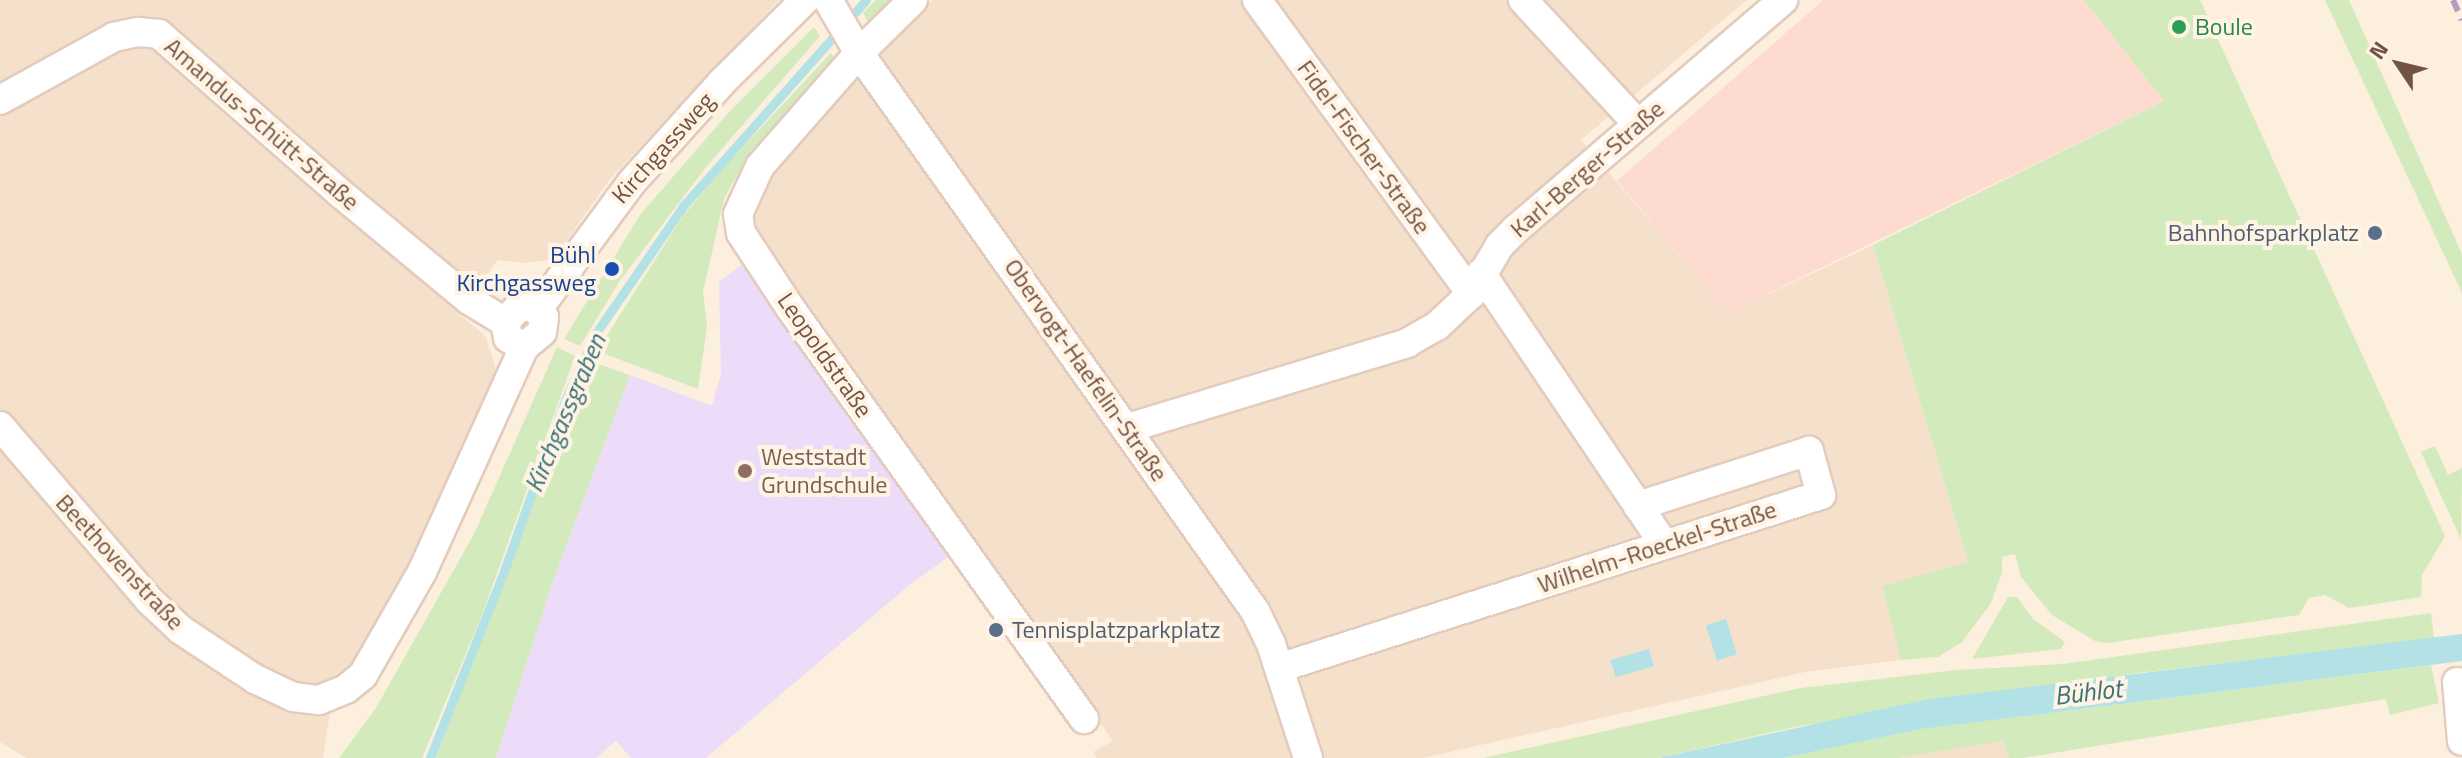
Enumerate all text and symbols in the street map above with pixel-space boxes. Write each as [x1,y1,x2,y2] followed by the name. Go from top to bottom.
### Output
[2195,13,2253,41] place label: Boule
[2170,18,2188,36] marker: Boule
[2358,24,2438,104] north arrow
[159,32,365,216] street label: Amandus-Schütt-Straße
[2360,34,2397,66] text: N
[1291,54,1437,240] street label: Fidel-Fischer-Straße
[606,87,720,209] street label: Kirchgassweg
[1504,94,1670,244] street label: Karl-Berger-Straße
[2168,219,2359,247] place label: Bahnhofsparkplatz
[2366,224,2384,242] marker: Bahnhofsparkplatz
[456,241,596,297] place label: Bühl Kirchgassweg
[998,253,1174,487] street label: Obervogt-Haefelin-Straße
[603,260,621,278] marker: Bühl Kirchgassweg
[771,287,879,423] street label: Leopoldstraße
[518,329,612,497] water label: Kirchgassgraben
[761,443,887,499] place label: Weststadt Grundschule
[736,462,754,480] marker: Weststadt Grundschule
[50,488,190,636] street label: Beethovenstraße
[1534,495,1780,599] street label: Wilhelm-Roeckel-Straße
[1012,616,1220,644] place label: Tennisplatzparkplatz
[987,621,1005,639] marker: Tennisplatzparkplatz
[2053,672,2123,712] water label: Bühlot

